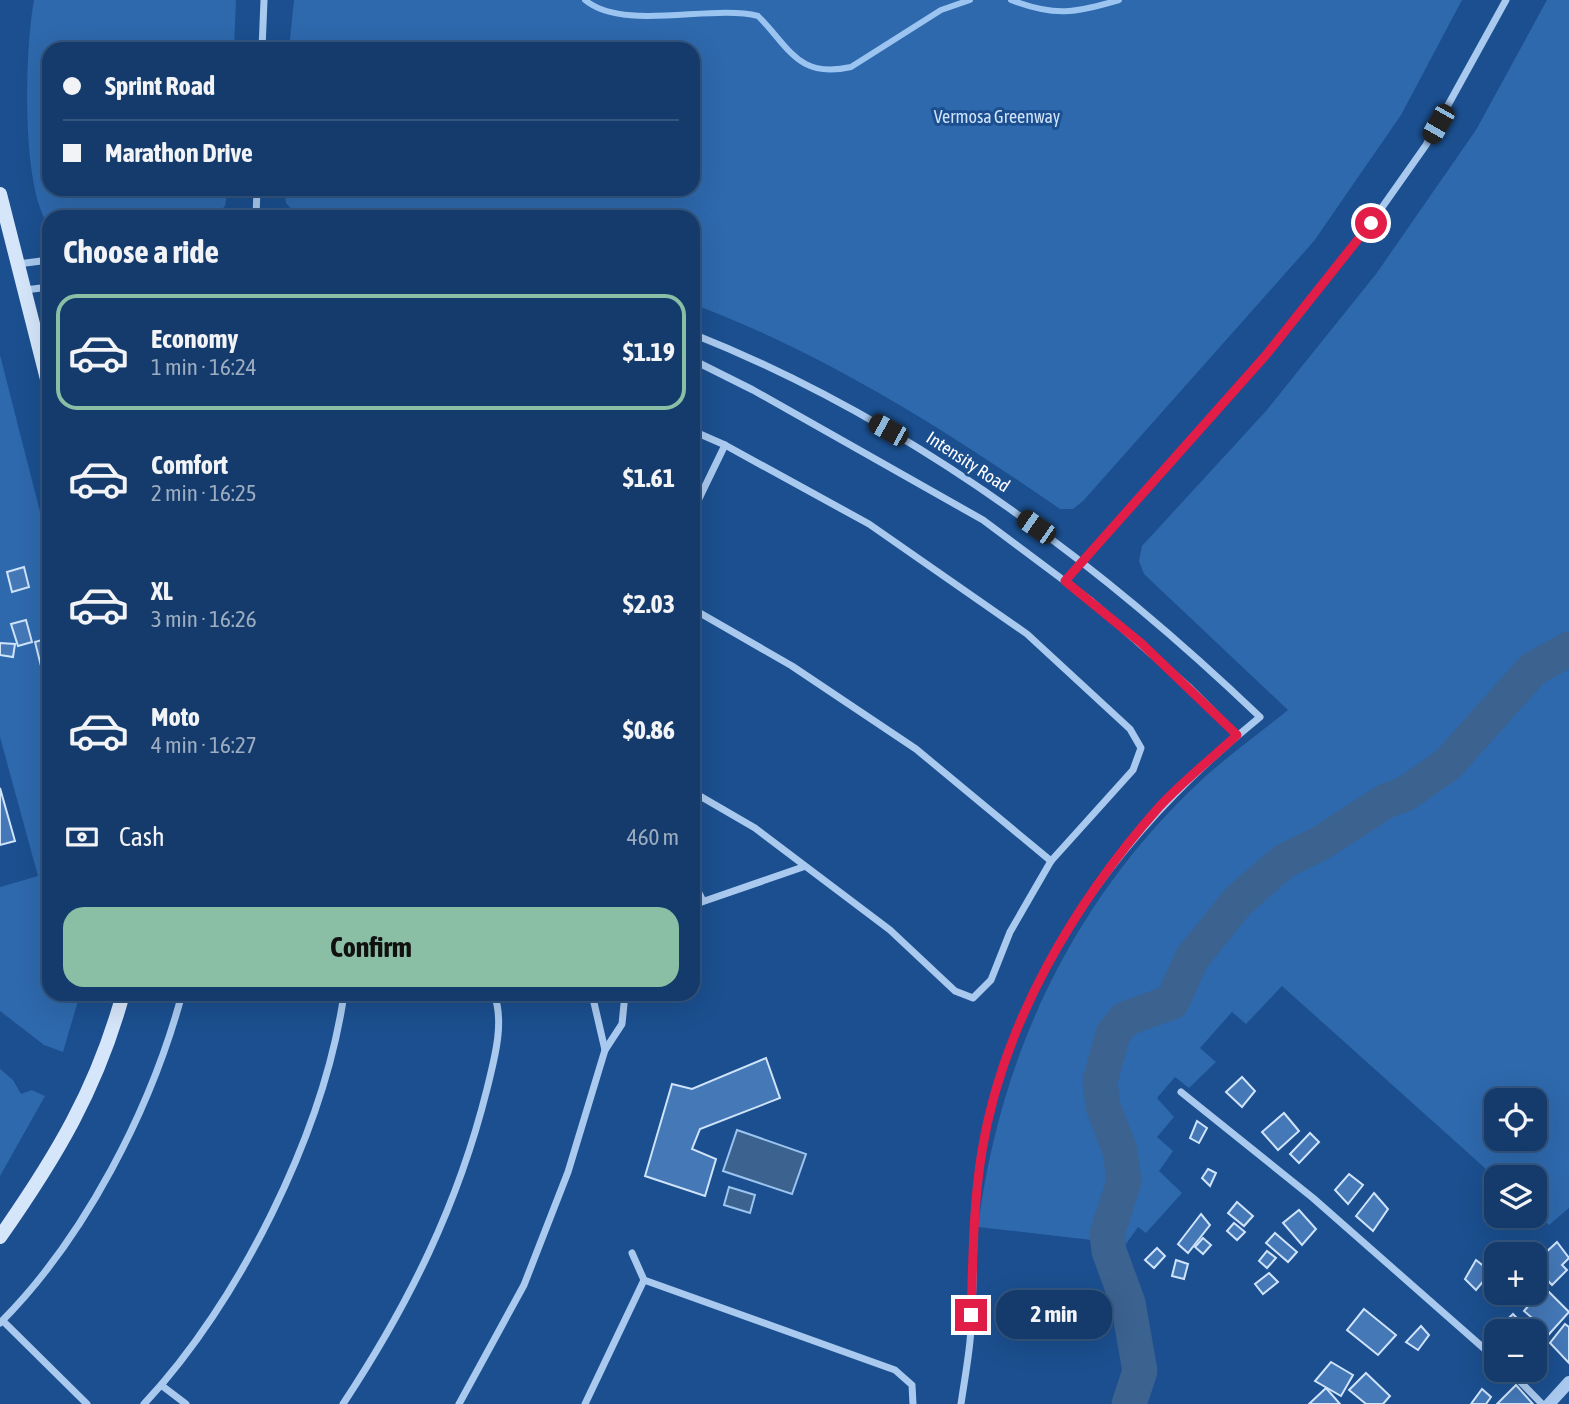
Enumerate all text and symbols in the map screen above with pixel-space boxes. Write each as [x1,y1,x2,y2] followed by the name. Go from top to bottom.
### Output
[105,71,215,101] text: Sprint Road
[1419,101,1458,147] car
[934,106,1060,127] park label: Vermosa Greenway
[105,138,253,168] text: Marathon Drive
[1355,207,1387,239] route start
[63,233,219,270] text: Choose a ride
[67,321,130,384] icon: car
[151,324,238,354] text: Economy
[623,337,675,367] text: $1.19
[151,354,257,380] text: 1 min · 16:24
[865,411,912,449] car
[923,427,1014,496] street label: Intensity Road
[67,447,130,510] icon: car
[151,450,228,480] text: Comfort
[623,463,675,493] text: $1.61
[151,480,257,506] text: 2 min · 16:25
[1013,506,1060,548] car
[67,573,130,636] icon: car
[151,576,173,606] text: XL
[623,589,675,619] text: $2.03
[151,606,257,632] text: 3 min · 16:26
[67,699,130,762] icon: car
[151,702,200,732] text: Moto
[623,715,675,745] text: $0.86
[151,732,257,758] text: 4 min · 16:27
[63,818,101,856] icon: cash
[119,822,165,852] text: Cash
[627,824,679,850] text: 460 m
[63,907,679,987] button: Confirm
[1484,1088,1547,1382] map controls
[1484,1088,1547,1151] button: locate
[1484,1165,1547,1228] button: layers
[1484,1242,1547,1305] button: +
[996,1290,1111,1340] callout: 2 min
[955,1299,987,1331] route end
[1031,1301,1077,1327] text: 2 min
[1484,1319,1547,1382] button: −

